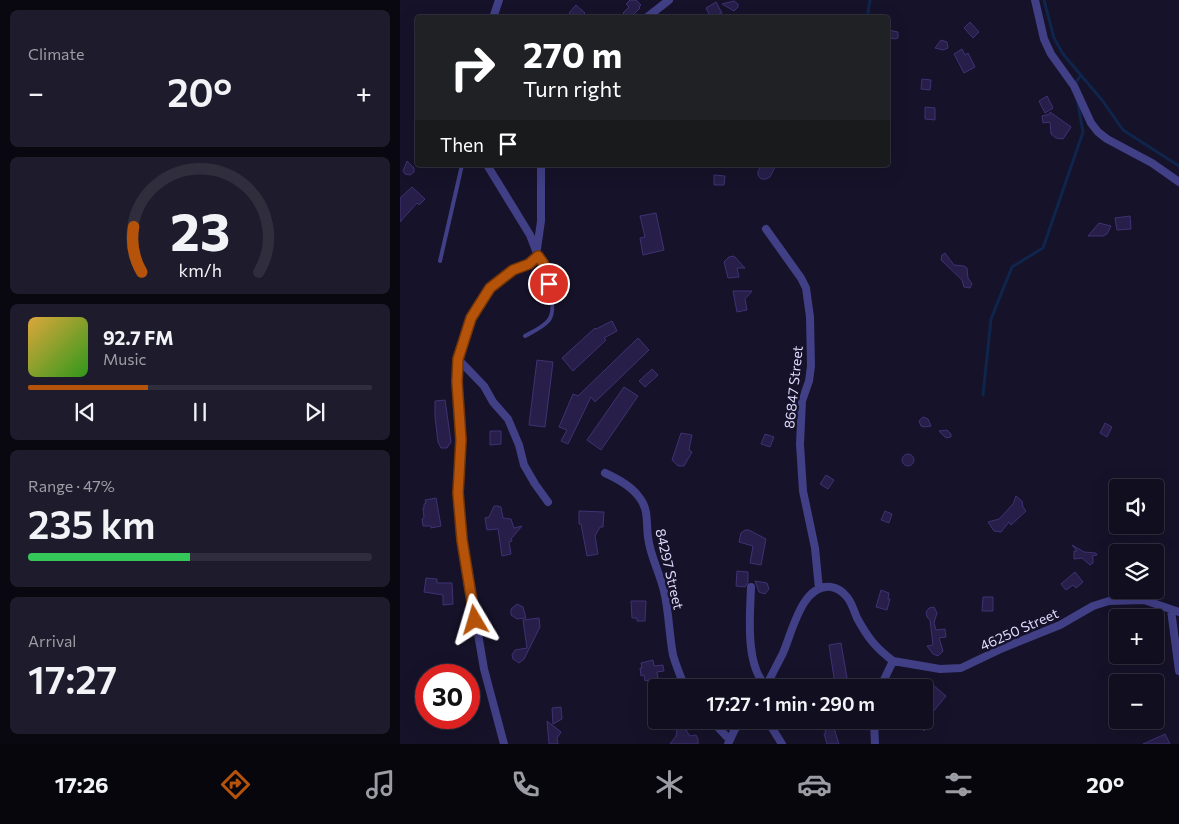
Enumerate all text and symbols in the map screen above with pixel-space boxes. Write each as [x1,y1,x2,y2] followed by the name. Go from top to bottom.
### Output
[523,32,622,75] text: 270 m
[440,35,505,100] icon: right
[28,44,84,63] text: Climate
[167,68,232,115] text: 20°
[28,75,44,109] text: −
[356,75,372,109] text: +
[523,75,621,102] text: Turn right
[494,130,522,158] icon: arrive
[440,133,484,156] text: Then
[170,198,230,262] text: 23
[178,259,222,281] text: km/h
[528,263,570,305] pin
[535,270,563,298] icon: arrive
[103,326,174,349] text: 92.7 FM
[780,344,806,429] street label: 86847 Street
[103,349,147,368] text: Music
[71,398,99,426] icon: previous
[186,398,214,426] icon: pause
[301,398,329,426] icon: next
[28,476,115,495] text: Range · 47%
[1109,479,1164,729] map controls
[1109,479,1164,534] button: sound
[28,500,155,547] text: 235 km
[652,527,688,611] street label: 84297 Street
[1109,544,1164,599] button: layers
[448,593,500,645] position arrow
[977,604,1061,654] street label: 46250 Street
[1109,609,1164,664] button: +
[28,631,76,650] text: Arrival
[28,655,117,702] text: 17:27
[415,664,480,729] speed limit sign: 30
[1109,674,1164,729] button: −
[706,692,875,715] text: 17:27 · 1 min · 290 m
[218,767,253,802] icon: directions
[363,767,398,802] icon: music
[508,767,543,802] icon: phone
[652,767,687,802] icon: climate
[797,767,832,802] icon: car
[941,767,976,802] icon: filters
[55,771,109,798] text: 17:26
[1086,771,1124,798] text: 20°

